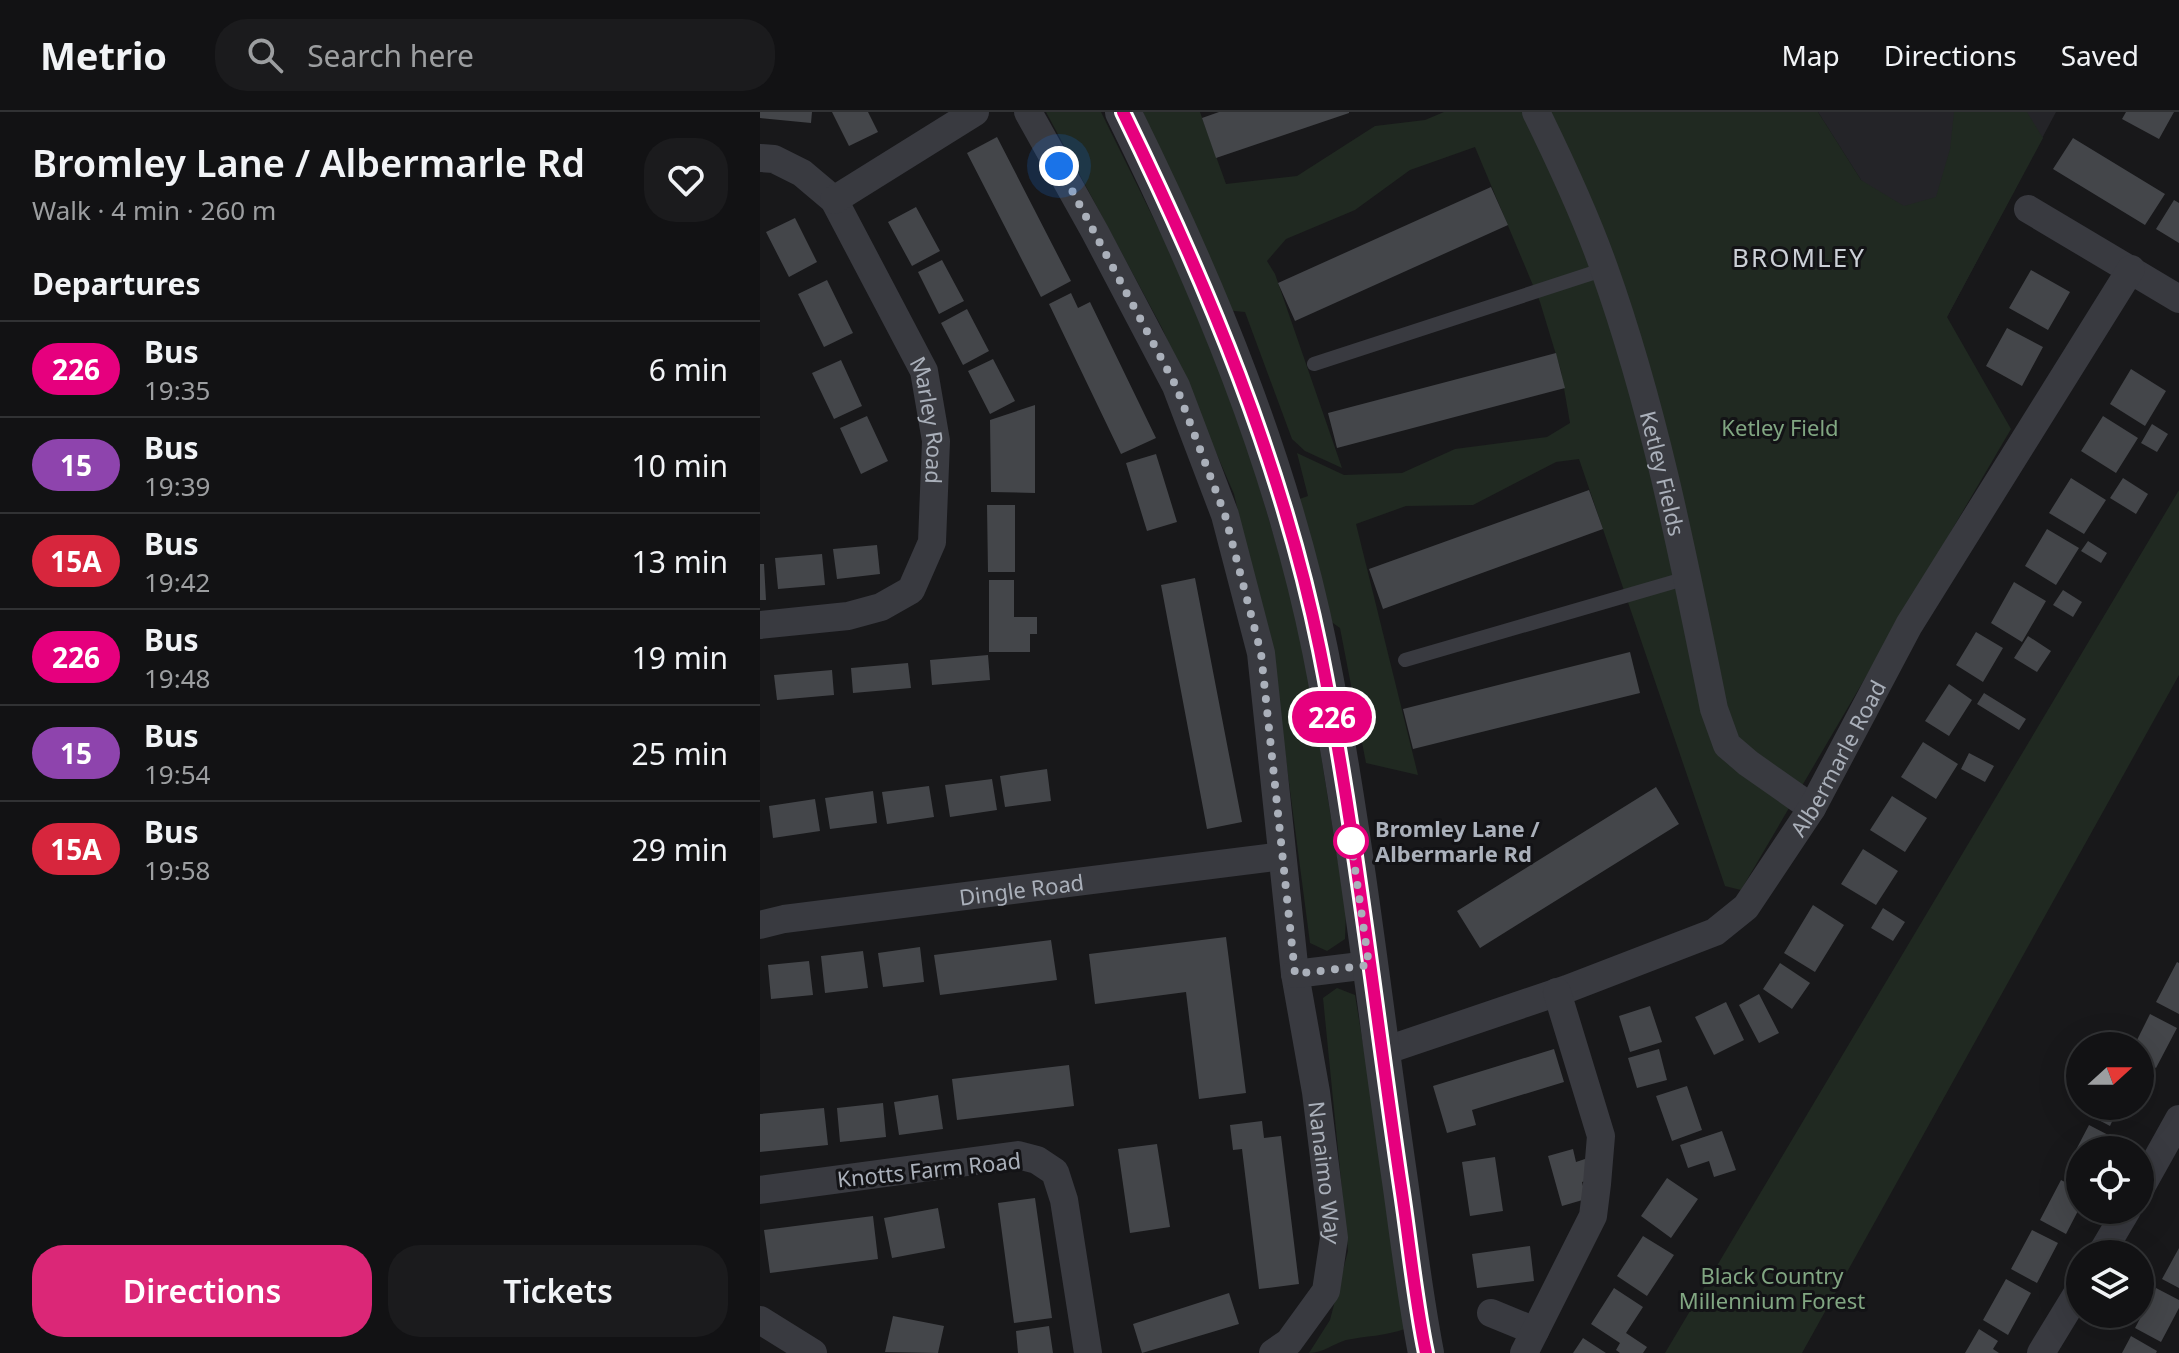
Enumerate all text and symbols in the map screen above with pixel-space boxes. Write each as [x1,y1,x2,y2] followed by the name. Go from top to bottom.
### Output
[215,19,775,91] search box
[40,29,167,81] text: Metrio
[243,33,287,77] icon: search
[307,35,474,76] text: Search here
[1781,36,1840,74] text: Map
[1884,36,2017,74] text: Directions
[2061,36,2139,74] text: Saved
[32,136,585,188] text: Bromley Lane / Albermarle Rd
[644,138,728,222] button: heart
[1039,146,1079,186] your location
[32,192,276,228] text: Walk · 4 min · 260 m
[1732,239,1866,275] district label: BROMLEY
[32,263,201,304] text: Departures
[144,331,199,372] text: Bus
[649,349,728,390] text: 6 min
[52,350,100,388] text: 226
[904,351,951,485] street label: Marley Road
[144,372,210,408] text: 19:35
[1634,407,1693,539] street label: Ketley Fields
[1721,412,1839,442] park label: Ketley Field
[144,427,199,468] text: Bus
[632,445,728,486] text: 10 min
[60,446,92,484] text: 15
[144,468,210,504] text: 19:39
[144,523,199,564] text: Bus
[632,541,728,582] text: 13 min
[50,542,102,580] text: 15A
[144,564,210,600] text: 19:42
[144,619,199,660] text: Bus
[632,637,728,678] text: 19 min
[52,638,100,676] text: 226
[144,660,210,696] text: 19:48
[1783,675,1892,842] street label: Albermarle Road
[1286,691,1378,743] line badge: 226
[1308,698,1356,736] text: 226
[144,715,199,756] text: Bus
[632,733,728,774] text: 25 min
[60,734,92,772] text: 15
[144,756,210,792] text: 19:54
[144,811,199,852] text: Bus
[1375,813,1540,868] place label: Bromley Lane / Albermarle Rd
[1334,824,1368,858] marker: Bromley Lane / Albermarle Rd
[632,829,728,870] text: 29 min
[50,830,102,868] text: 15A
[144,852,210,888] text: 19:58
[957,866,1086,912] street label: Dingle Road
[2066,1032,2154,1120] north arrow
[2066,1032,2154,1328] map controls
[1302,1099,1350,1247] street label: Nanaimo Way
[2066,1136,2154,1224] button: locate
[836,1144,1022,1194] street label: Knotts Farm Road
[2066,1240,2154,1328] button: layers
[32,1245,372,1337] button: Directions
[388,1245,728,1337] button: Tickets
[1679,1260,1865,1315] park label: Black Country Millennium Forest

